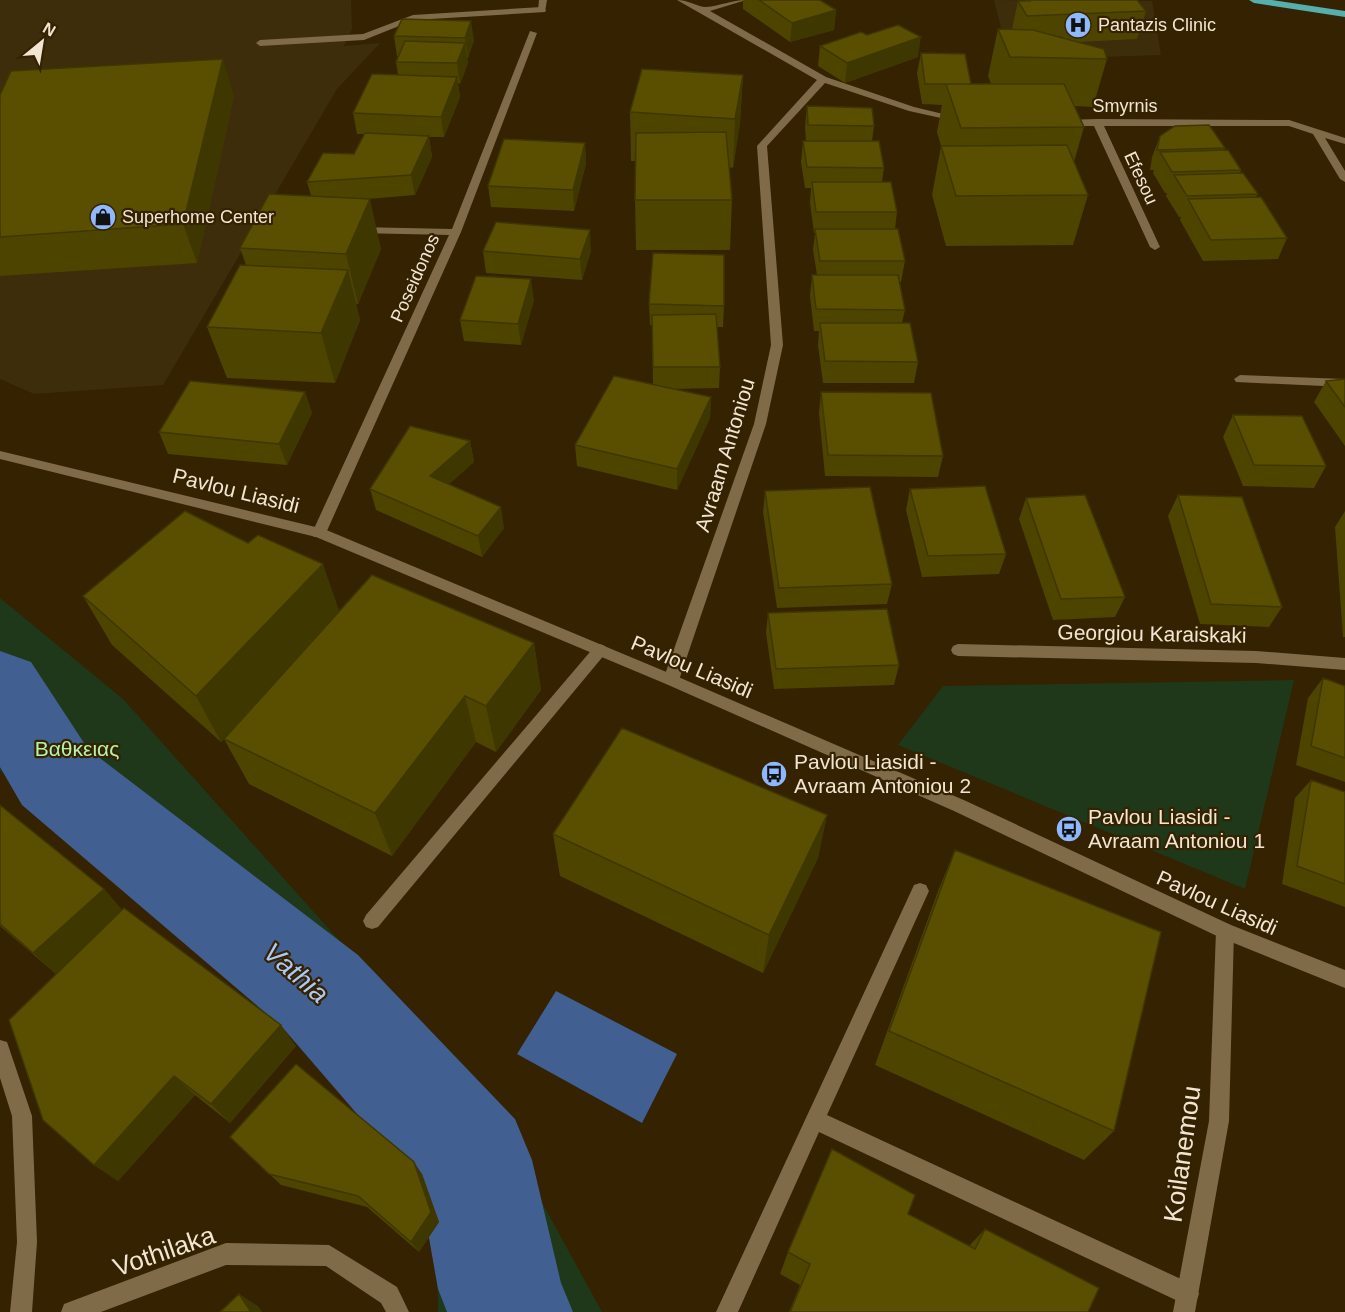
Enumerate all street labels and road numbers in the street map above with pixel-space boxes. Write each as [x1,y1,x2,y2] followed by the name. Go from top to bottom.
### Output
[1092,96,1158,116] street label: Smyrnis
[1120,148,1162,208] street label: Efesou
[387,231,443,325] street label: Poseidonos
[690,375,759,535] street label: Avraam Antoniou
[170,464,302,517] street label: Pavlou Liasidi
[1057,620,1247,647] street label: Georgiou Karaiskaki
[628,631,756,702] street label: Pavlou Liasidi
[1153,866,1281,939] street label: Pavlou Liasidi
[1158,1084,1206,1224] street label: Koilanemou
[109,1219,219,1282] street label: Vothilaka

